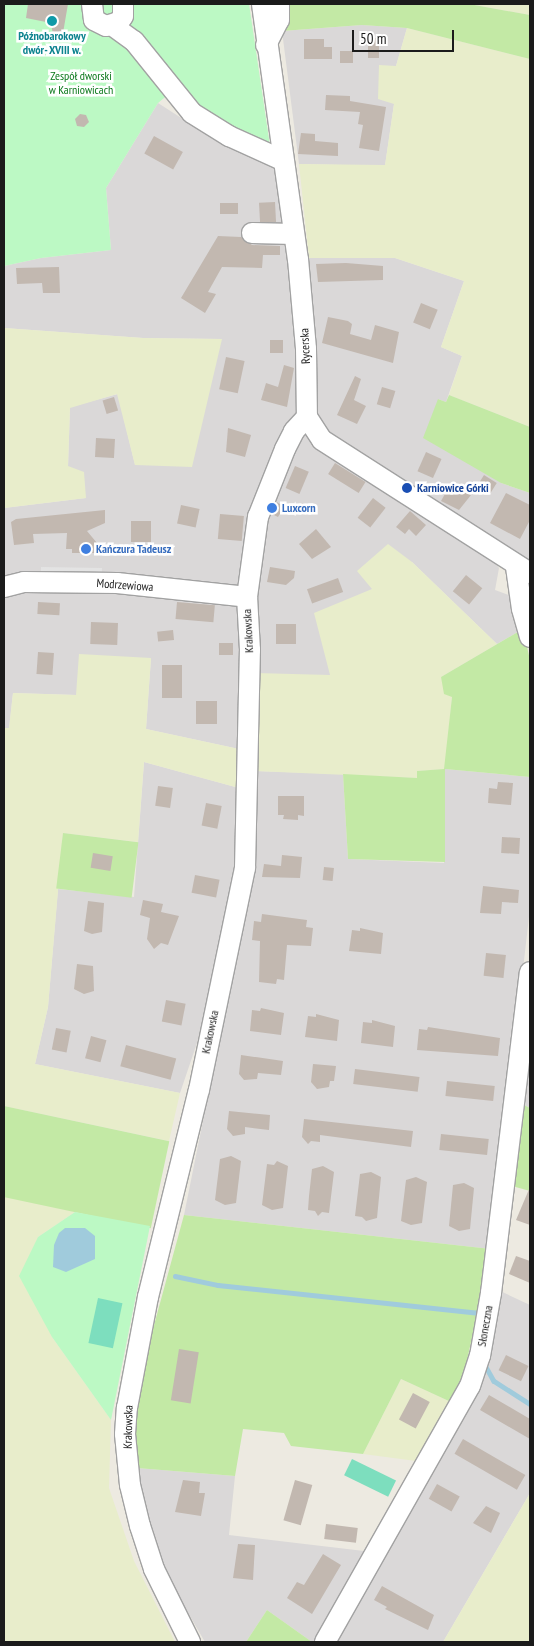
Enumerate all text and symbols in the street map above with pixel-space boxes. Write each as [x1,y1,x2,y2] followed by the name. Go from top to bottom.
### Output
[46,15,58,27] marker: Późnobarokowy dwór- XVIII w.
[354,20,456,52] scale bar
[18,29,86,57] place label: Późnobarokowy dwór- XVIII w.
[360,29,386,48] text: 50 m
[49,69,113,97] park label: Zespół dworski w Karniowicach
[297,328,313,364] street label: Rycerska
[417,481,489,495] place label: Karniowice Górki
[401,482,413,494] marker: Karniowice Górki
[282,501,316,515] place label: Luxcorn
[266,502,278,514] marker: Luxcorn
[96,542,172,556] place label: Kańczura Tadeusz
[80,543,92,555] marker: Kańczura Tadeusz
[96,576,154,594] street label: Modrzewiowa
[240,609,256,653] street label: Krakowska
[198,1009,222,1055] street label: Krakowska
[474,1304,496,1348] street label: Słoneczna
[120,1405,136,1449] street label: Krakowska

